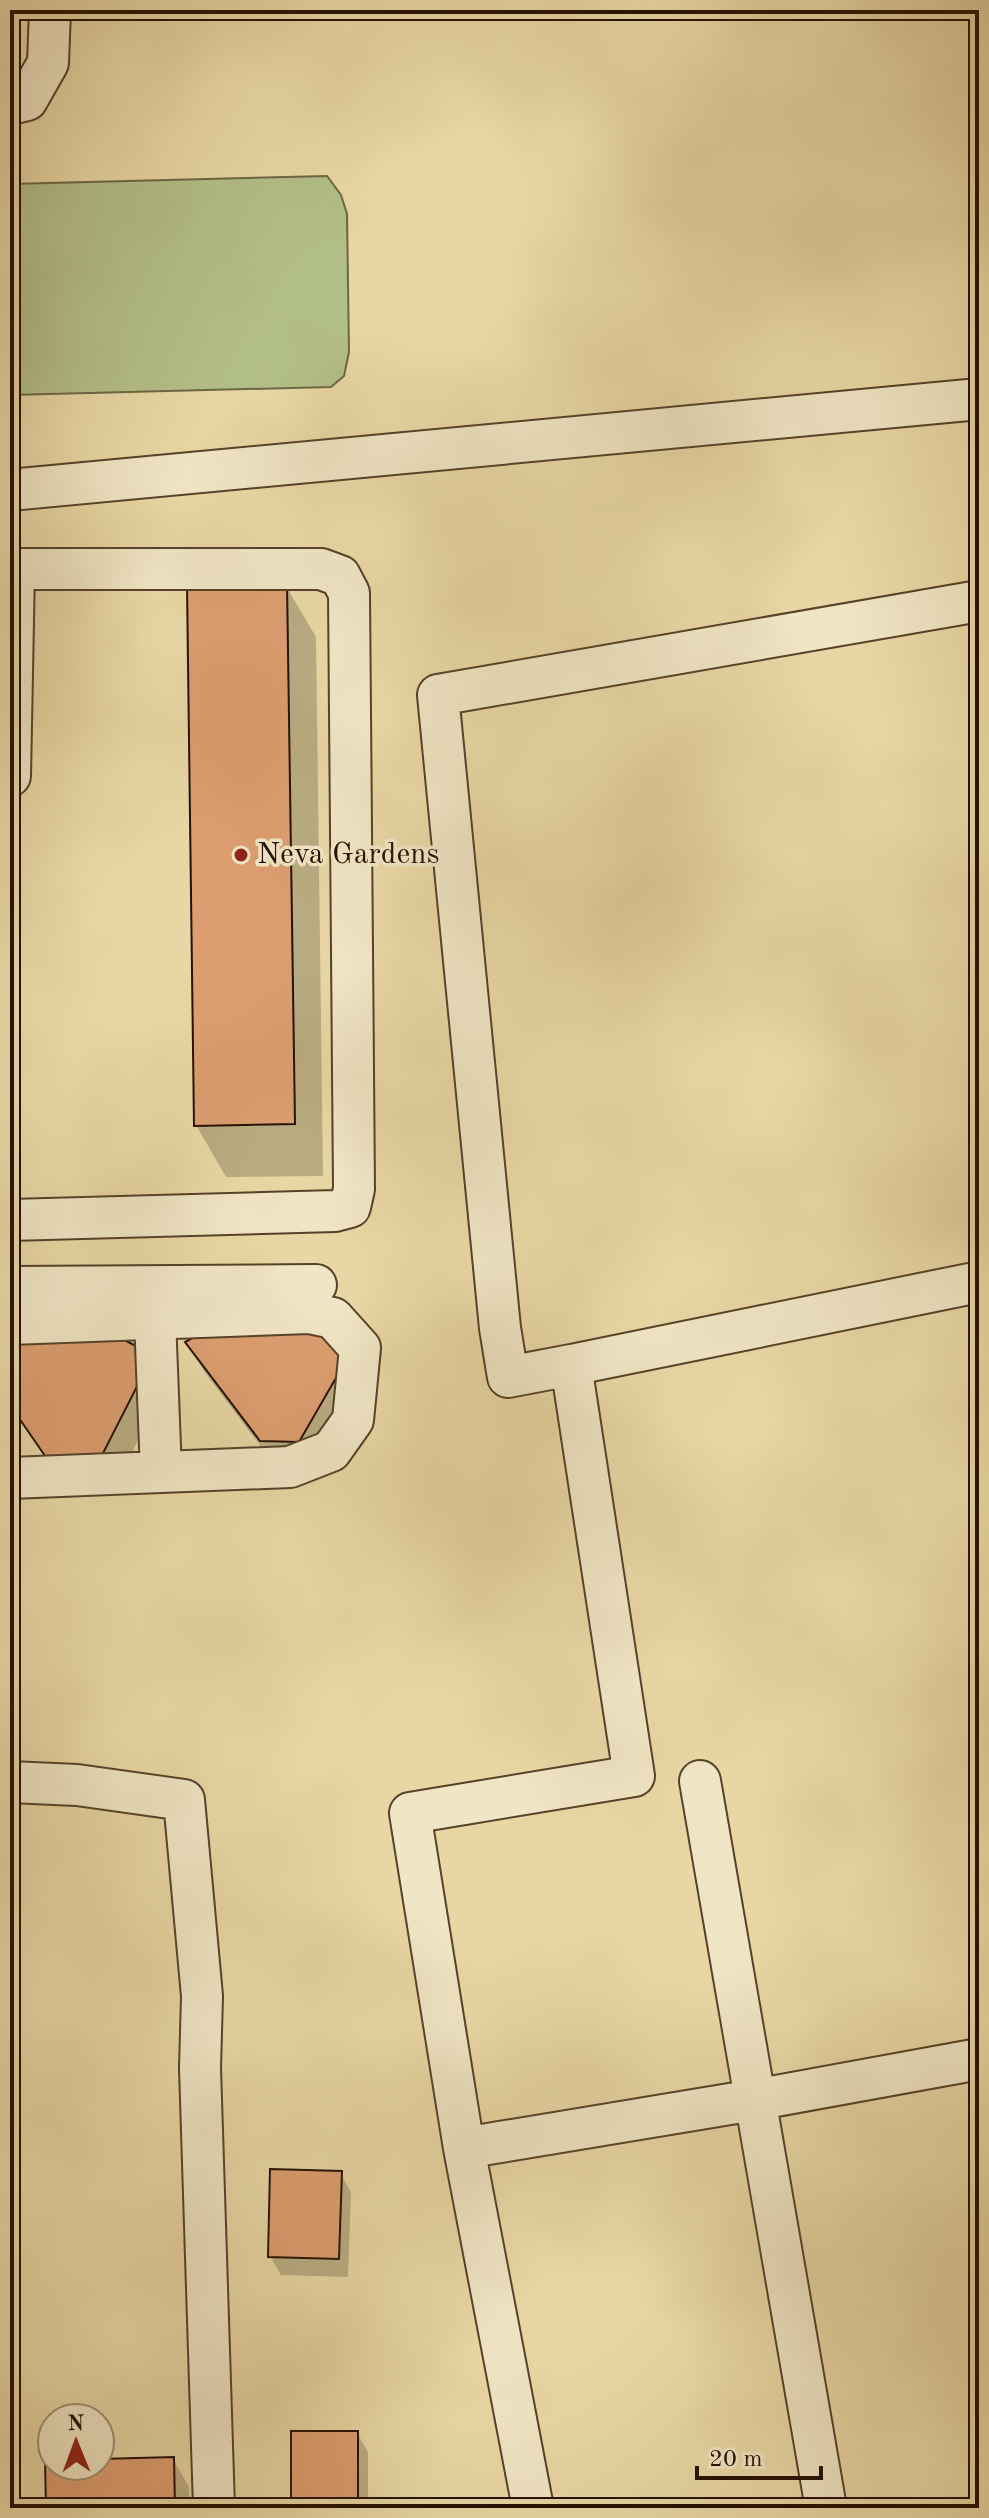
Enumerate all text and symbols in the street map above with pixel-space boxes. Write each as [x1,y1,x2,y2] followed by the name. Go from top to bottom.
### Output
[257,840,439,870] place label: Neva Gardens
[232,846,250,864] marker: Neva Gardens
[36,2402,116,2482] north arrow
[67,2413,84,2435] text: N
[697,2430,821,2480] scale bar
[709,2448,763,2472] text: 20 m

